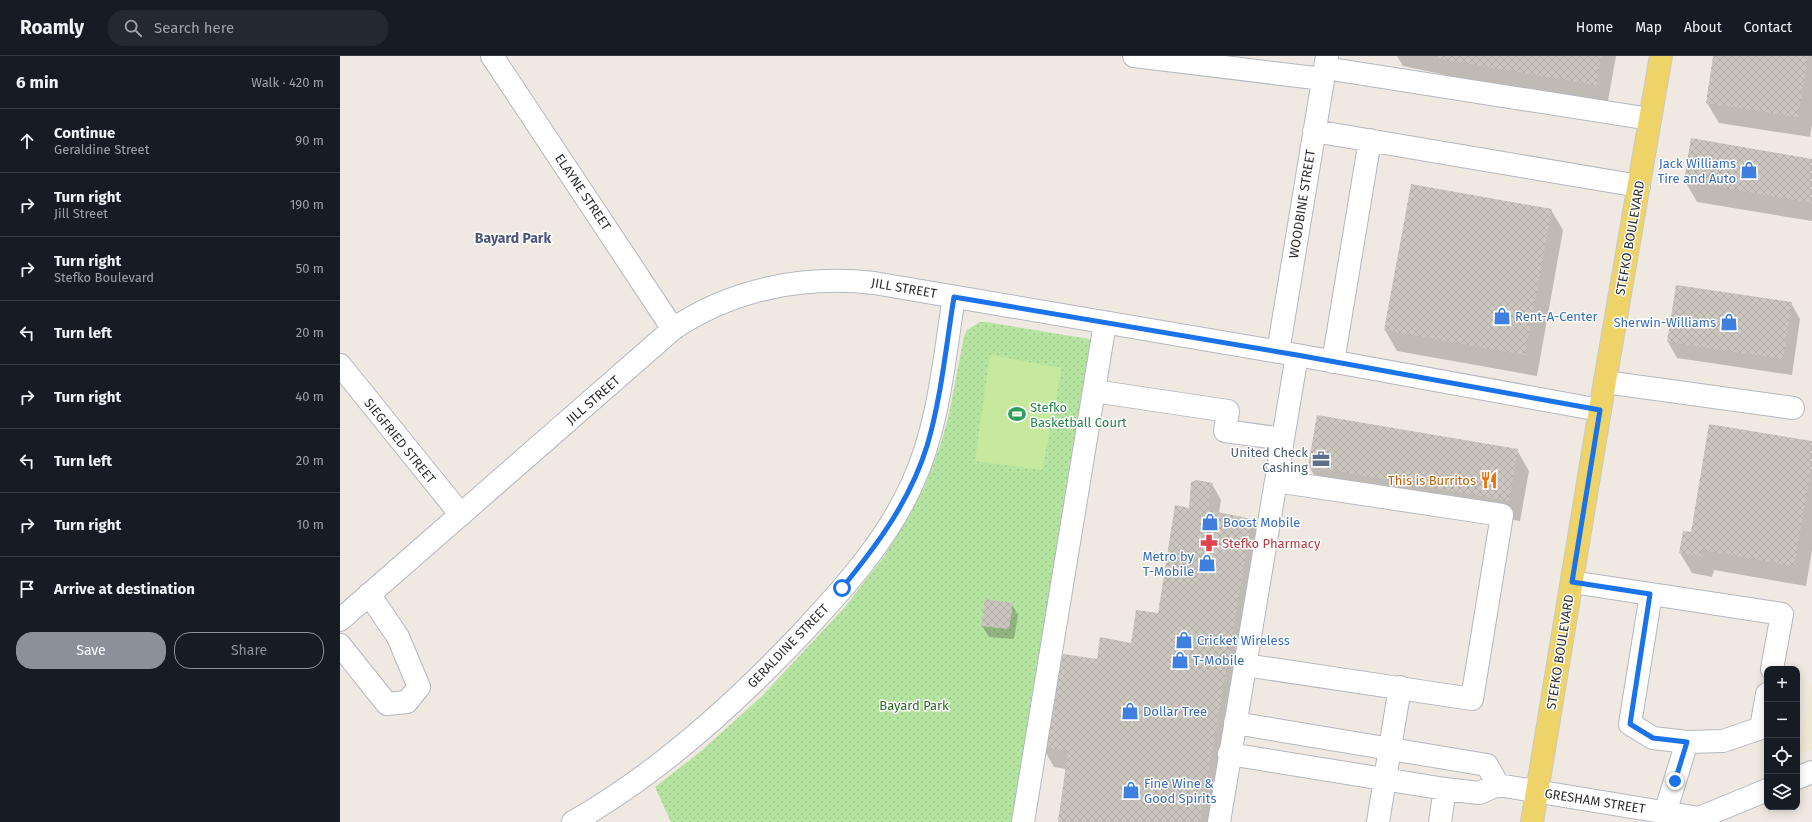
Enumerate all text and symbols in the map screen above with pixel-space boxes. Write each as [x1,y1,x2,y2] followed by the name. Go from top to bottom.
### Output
[108,10,388,46] search box
[20,16,84,39] text: Roamly
[122,17,144,39] icon: search
[154,19,234,37] text: Search here
[1576,19,1613,36] text: Home
[1635,19,1662,36] text: Map
[1684,19,1722,36] text: About
[1744,19,1792,36] text: Contact
[16,72,59,93] text: 6 min
[251,75,324,90] text: Walk · 420 m
[54,124,115,142] text: Continue
[16,130,38,152] icon: ahead
[295,133,324,148] text: 90 m
[54,142,149,157] text: Geraldine Street
[1286,148,1318,260] street label: WOODBINE STREET
[552,151,614,233] street label: ELAYNE STREET
[1657,156,1736,186] place label: Jack Williams Tire and Auto
[1739,160,1759,180] shop icon: Jack Williams Tire and Auto
[1613,179,1647,297] street label: STEFKO BOULEVARD
[54,188,121,206] text: Turn right
[16,194,38,216] icon: right
[290,197,324,212] text: 190 m
[54,206,108,221] text: Jill Street
[475,230,551,247] district label: Bayard Park
[54,252,121,270] text: Turn right
[16,258,38,280] icon: right
[296,261,324,276] text: 50 m
[54,270,154,285] text: Stefko Boulevard
[870,275,938,301] street label: JILL STREET
[1492,306,1512,326] shop icon: Rent-A-Center
[1515,309,1598,324] place label: Rent-A-Center
[1719,312,1739,332] shop icon: Sherwin-Williams
[1613,315,1716,330] place label: Sherwin-Williams
[16,322,38,344] icon: left
[54,324,112,342] text: Turn left
[296,325,324,340] text: 20 m
[563,372,623,427] street label: JILL STREET
[16,386,38,408] icon: right
[54,388,121,406] text: Turn right
[295,389,324,404] text: 40 m
[361,396,439,487] street label: SIEGFRIED STREET
[1030,400,1127,430] place label: Stefko Basketball Court
[1007,404,1027,424] sports icon: Stefko Basketball Court
[1231,445,1308,475] place label: United Check Cashing
[1311,449,1331,469] office icon: United Check Cashing
[16,450,38,472] icon: left
[54,452,112,470] text: Turn left
[296,453,324,468] text: 20 m
[1479,470,1499,490] restaurant icon: This is Burritos
[1388,473,1476,488] place label: This is Burritos
[1200,512,1220,532] shop icon: Boost Mobile
[16,514,38,536] icon: right
[1223,515,1300,530] place label: Boost Mobile
[54,516,121,534] text: Turn right
[297,517,324,532] text: 10 m
[1199,533,1219,553] pharmacy icon: Stefko Pharmacy
[1222,536,1321,551] place label: Stefko Pharmacy
[1142,549,1195,579] place label: Metro by T-Mobile
[1197,553,1217,573] shop icon: Metro by T-Mobile
[16,578,38,600] icon: arrive
[833,579,851,597] route start
[54,580,195,598] text: Arrive at destination
[1543,593,1577,711] street label: STEFKO BOULEVARD
[744,601,832,691] street label: GERALDINE STREET
[1174,630,1194,650] shop icon: Cricket Wireless
[16,632,166,669] button: Save
[174,632,324,669] button: Share
[1197,633,1290,648] place label: Cricket Wireless
[1170,650,1190,670] shop icon: T-Mobile
[1193,653,1244,668] place label: T-Mobile
[1764,666,1800,810] map controls
[1764,666,1800,702] button: +
[879,698,949,713] park label: Bayard Park
[1120,701,1140,721] shop icon: Dollar Tree
[1764,702,1800,738] button: −
[1143,704,1207,719] place label: Dollar Tree
[1764,738,1800,774] button: locate
[1666,772,1684,790] route end
[1764,774,1800,810] button: layers
[1144,776,1217,806] place label: Fine Wine & Good Spirits
[1121,780,1141,800] shop icon: Fine Wine & Good Spirits
[1544,786,1647,816] street label: GRESHAM STREET

